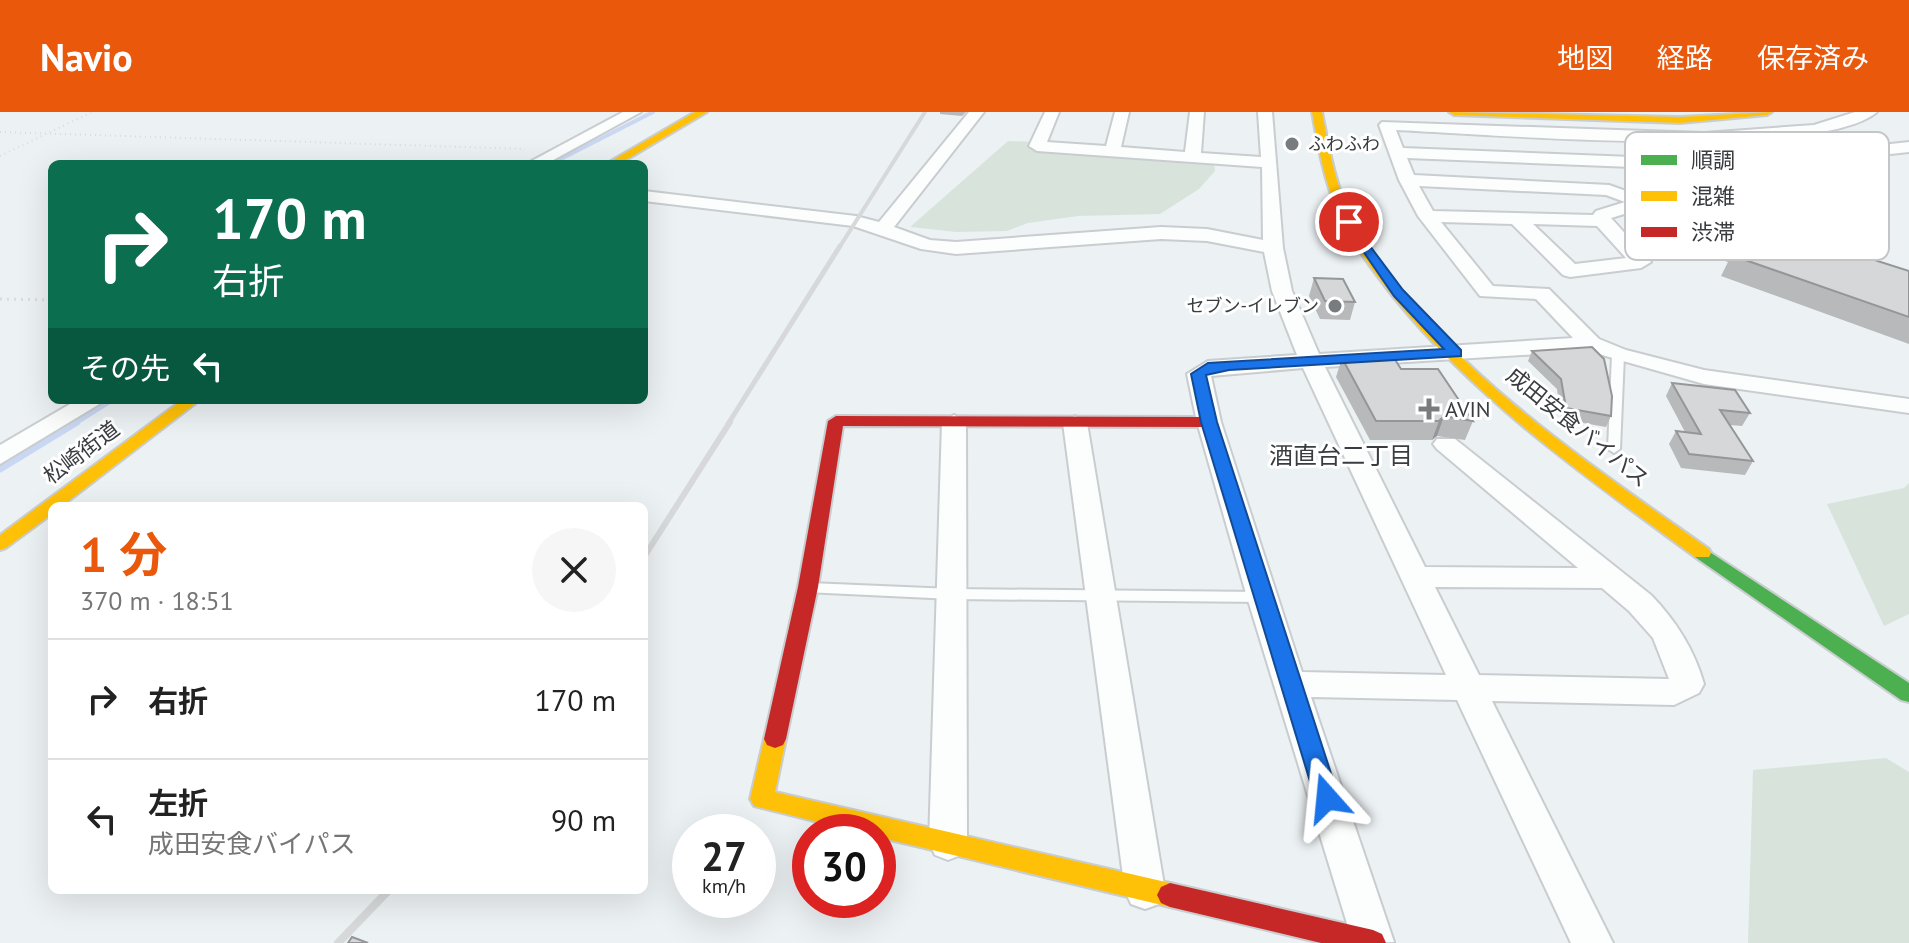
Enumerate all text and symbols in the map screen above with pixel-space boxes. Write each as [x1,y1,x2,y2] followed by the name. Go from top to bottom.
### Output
[40,32,133,81] text: Navio
[1557,39,1613,76] text: 地図
[1657,39,1713,76] text: 経路
[1757,39,1869,76] text: 保存済み
[1308,132,1380,155] place label: ふわふわ
[1625,132,1889,260] legend
[1283,135,1301,153] marker: ふわふわ
[1691,146,1735,174] text: 順調
[212,182,367,254] text: 170 m
[1691,182,1735,210] text: 混雑
[1315,188,1383,256] pin
[80,192,184,296] icon: right
[1327,200,1371,244] icon: arrive
[1691,218,1735,246] text: 渋滞
[212,257,284,304] text: 右折
[1187,294,1319,317] place label: セブン-イレブン
[1326,297,1344,315] marker: セブン-イレブン
[186,344,230,388] icon: left
[80,348,170,387] text: その先
[1501,361,1655,493] street label: 成田安食バイパス
[1445,395,1491,423] place label: AVIN
[1420,400,1438,418] marker: AVIN
[37,414,125,490] street label: 松崎街道
[1269,440,1413,471] district label: 酒直台二丁目
[80,523,167,585] text: 1 分
[532,528,616,612] button: close
[80,584,234,617] text: 370 m · 18:51
[80,677,124,721] icon: right
[535,680,616,719] text: 170 m
[148,681,208,720] text: 右折
[1285,756,1369,840] position arrow
[148,783,208,822] text: 左折
[80,797,124,841] icon: left
[551,800,616,839] text: 90 m
[792,814,896,918] speed limit sign: 30
[148,827,355,860] text: 成田安食バイパス
[701,830,747,882] text: 27
[702,873,746,899] text: km/h

